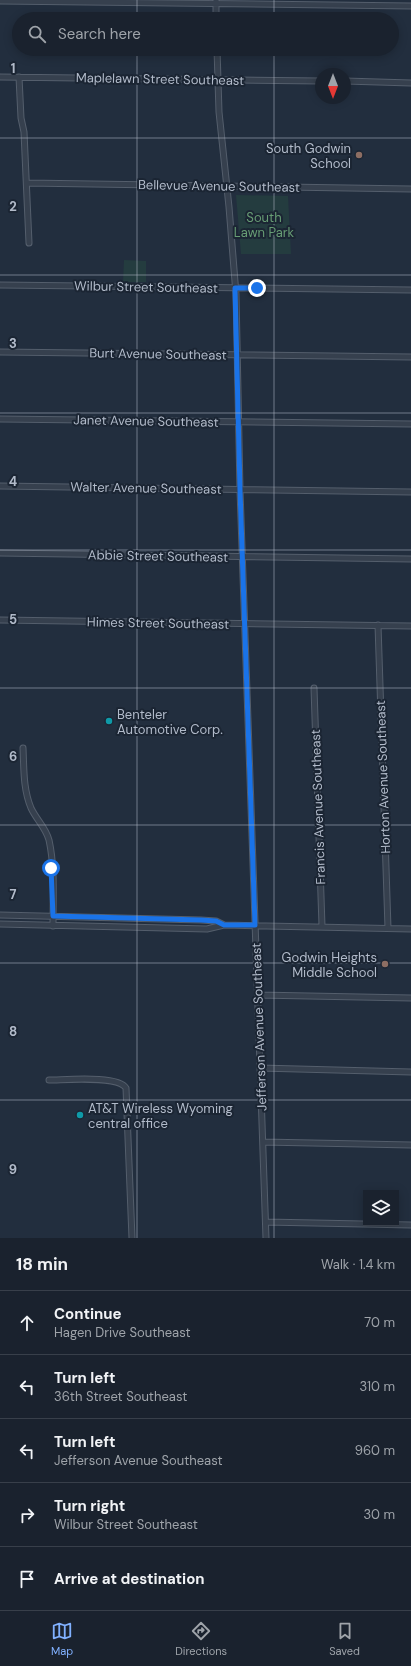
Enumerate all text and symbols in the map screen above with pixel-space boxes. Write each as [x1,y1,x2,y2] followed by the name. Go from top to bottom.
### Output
[12,12,399,56] search box
[26,23,48,45] icon: search
[58,24,141,44] text: Search here
[11,60,15,77] text: 1
[315,68,351,104] north arrow
[76,69,244,89] street label: Maplelawn Street Southeast
[266,140,351,172] place label: South Godwin School
[354,150,364,160] marker: South Godwin School
[138,176,300,196] street label: Bellevue Avenue Southeast
[9,198,17,215] text: 2
[234,209,295,241] park label: South Lawn Park
[74,277,218,297] street label: Wilbur Street Southeast
[248,279,266,297] route end
[9,335,17,352] text: 3
[89,344,227,364] street label: Burt Avenue Southeast
[73,411,219,431] street label: Janet Avenue Southeast
[9,473,17,490] text: 4
[70,478,222,498] street label: Walter Avenue Southeast
[88,546,228,566] street label: Abbie Street Southeast
[9,611,17,628] text: 5
[87,613,229,633] street label: Himes Street Southeast
[372,700,394,854] street label: Horton Avenue Southeast
[117,706,223,738] place label: Benteler Automotive Corp.
[104,716,114,726] marker: Benteler Automotive Corp.
[307,729,329,885] street label: Francis Avenue Southeast
[9,748,17,765] text: 6
[42,859,60,877] route start
[10,886,17,903] text: 7
[248,942,270,1112] street label: Jefferson Avenue Southeast
[282,949,377,981] place label: Godwin Heights Middle School
[380,959,390,969] marker: Godwin Heights Middle School
[9,1023,17,1040] text: 8
[88,1100,233,1132] place label: AT&T Wireless Wyoming central office
[75,1110,85,1120] marker: AT&T Wireless Wyoming central office
[9,1161,17,1178] text: 9
[363,1190,399,1226] map controls
[363,1190,399,1226] button: layers
[16,1253,68,1275] text: 18 min
[321,1256,395,1273] text: Walk · 1.4 km
[54,1304,122,1324] text: Continue
[16,1312,38,1334] icon: ahead
[364,1314,395,1331] text: 70 m
[54,1324,191,1341] text: Hagen Drive Southeast
[54,1368,115,1388] text: Turn left
[16,1376,38,1398] icon: left
[360,1378,395,1395] text: 310 m
[54,1388,187,1405] text: 36th Street Southeast
[54,1432,115,1452] text: Turn left
[16,1440,38,1462] icon: left
[355,1442,395,1459] text: 960 m
[54,1452,223,1469] text: Jefferson Avenue Southeast
[54,1496,125,1516] text: Turn right
[16,1504,38,1526] icon: right
[363,1506,395,1523] text: 30 m
[54,1516,198,1533] text: Wilbur Street Southeast
[16,1568,38,1590] icon: arrive
[54,1569,205,1589] text: Arrive at destination
[51,1620,73,1658] tab: Map
[175,1620,227,1658] tab: Directions
[329,1620,360,1658] tab: Saved

